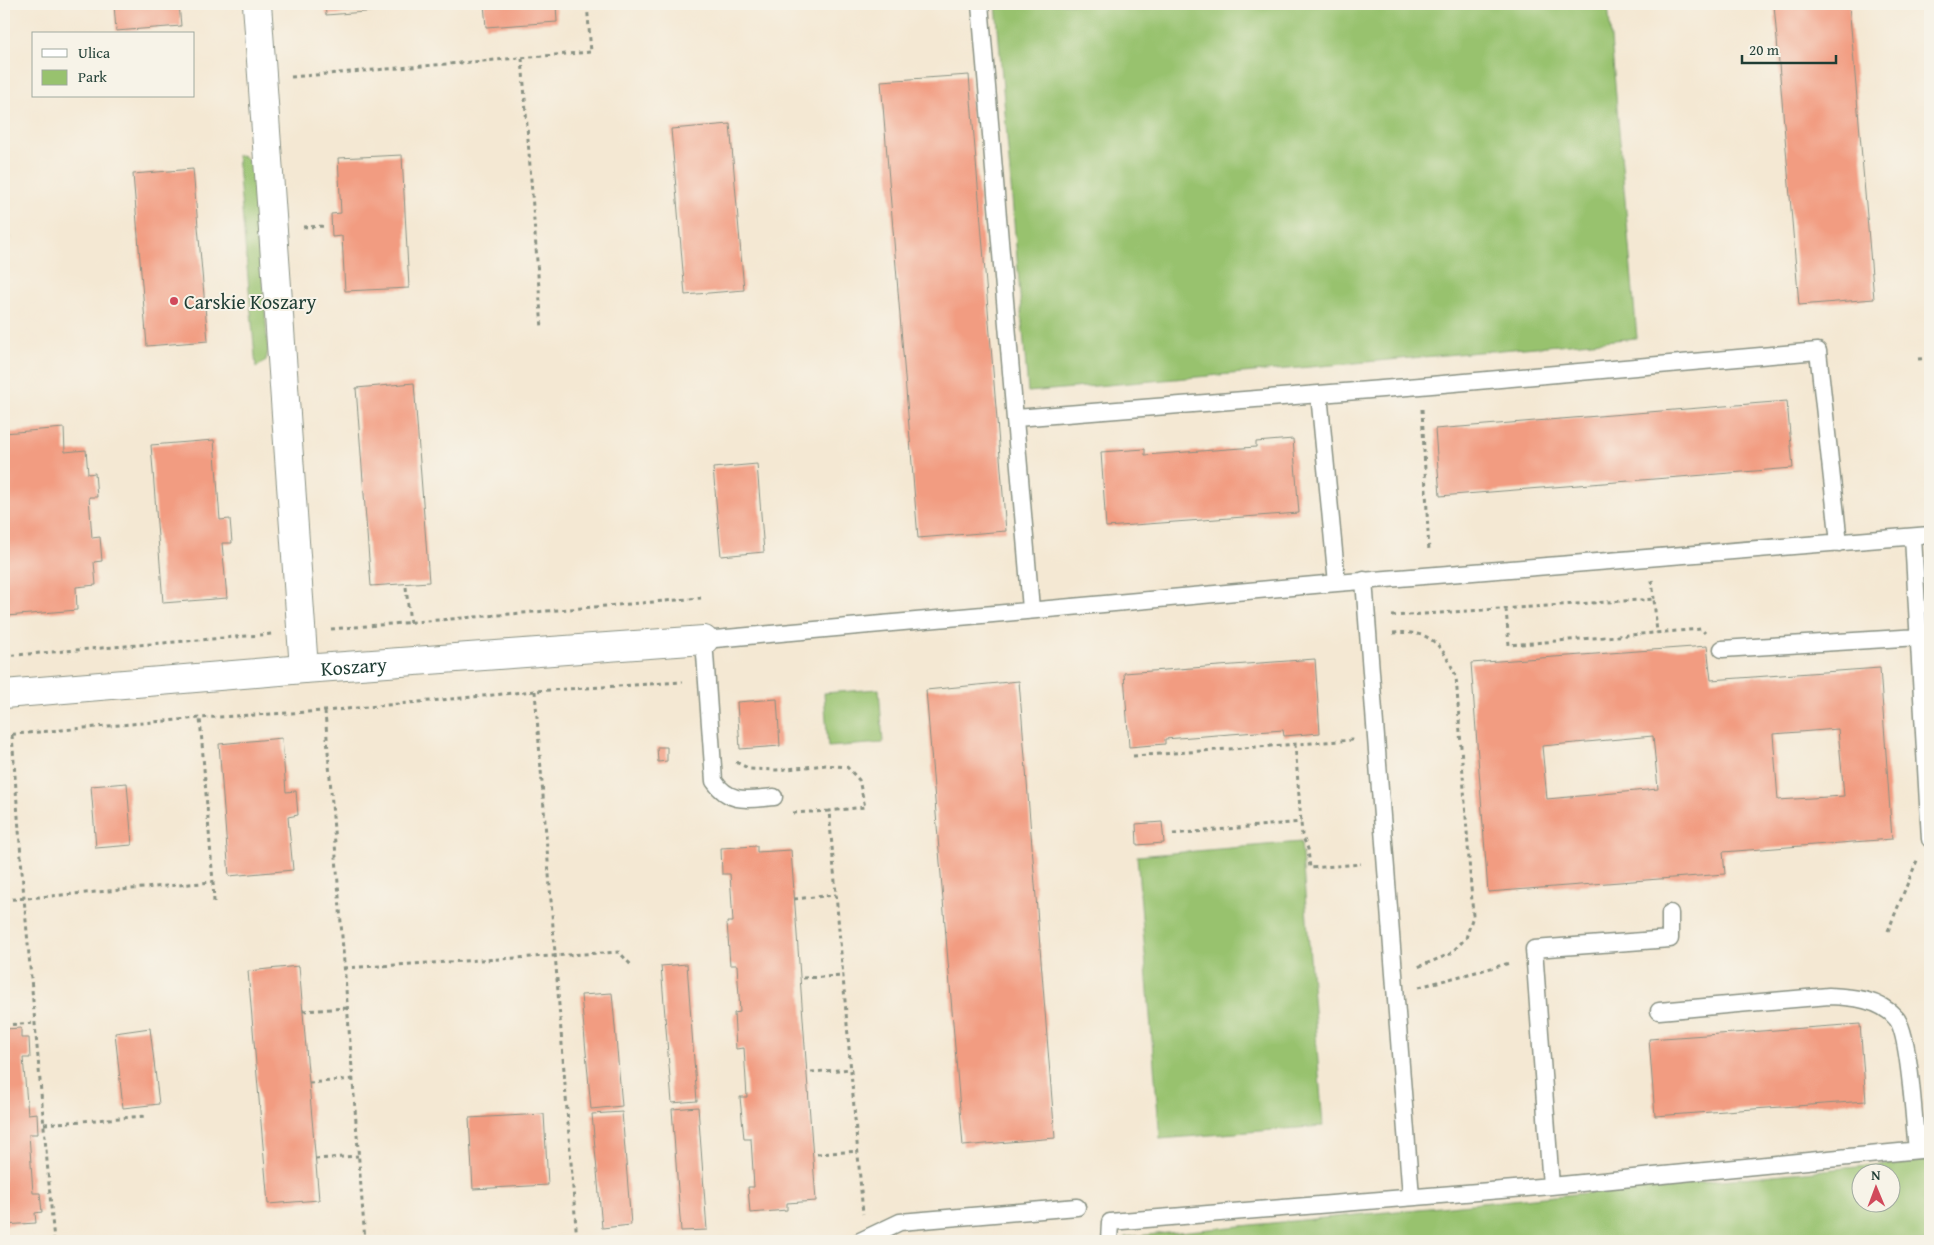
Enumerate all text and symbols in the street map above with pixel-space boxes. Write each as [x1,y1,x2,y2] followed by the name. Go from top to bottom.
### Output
[32,32,195,98] legend
[1742,32,1835,64] scale bar
[1749,39,1780,60] text: 20 m
[78,42,110,63] text: Ulica
[78,66,107,87] text: Park
[184,287,316,316] place label: Carskie Koszary
[168,295,180,307] marker: Carskie Koszary
[320,649,388,682] street label: Koszary
[1852,1162,1902,1212] north arrow
[1871,1165,1881,1185] text: N

